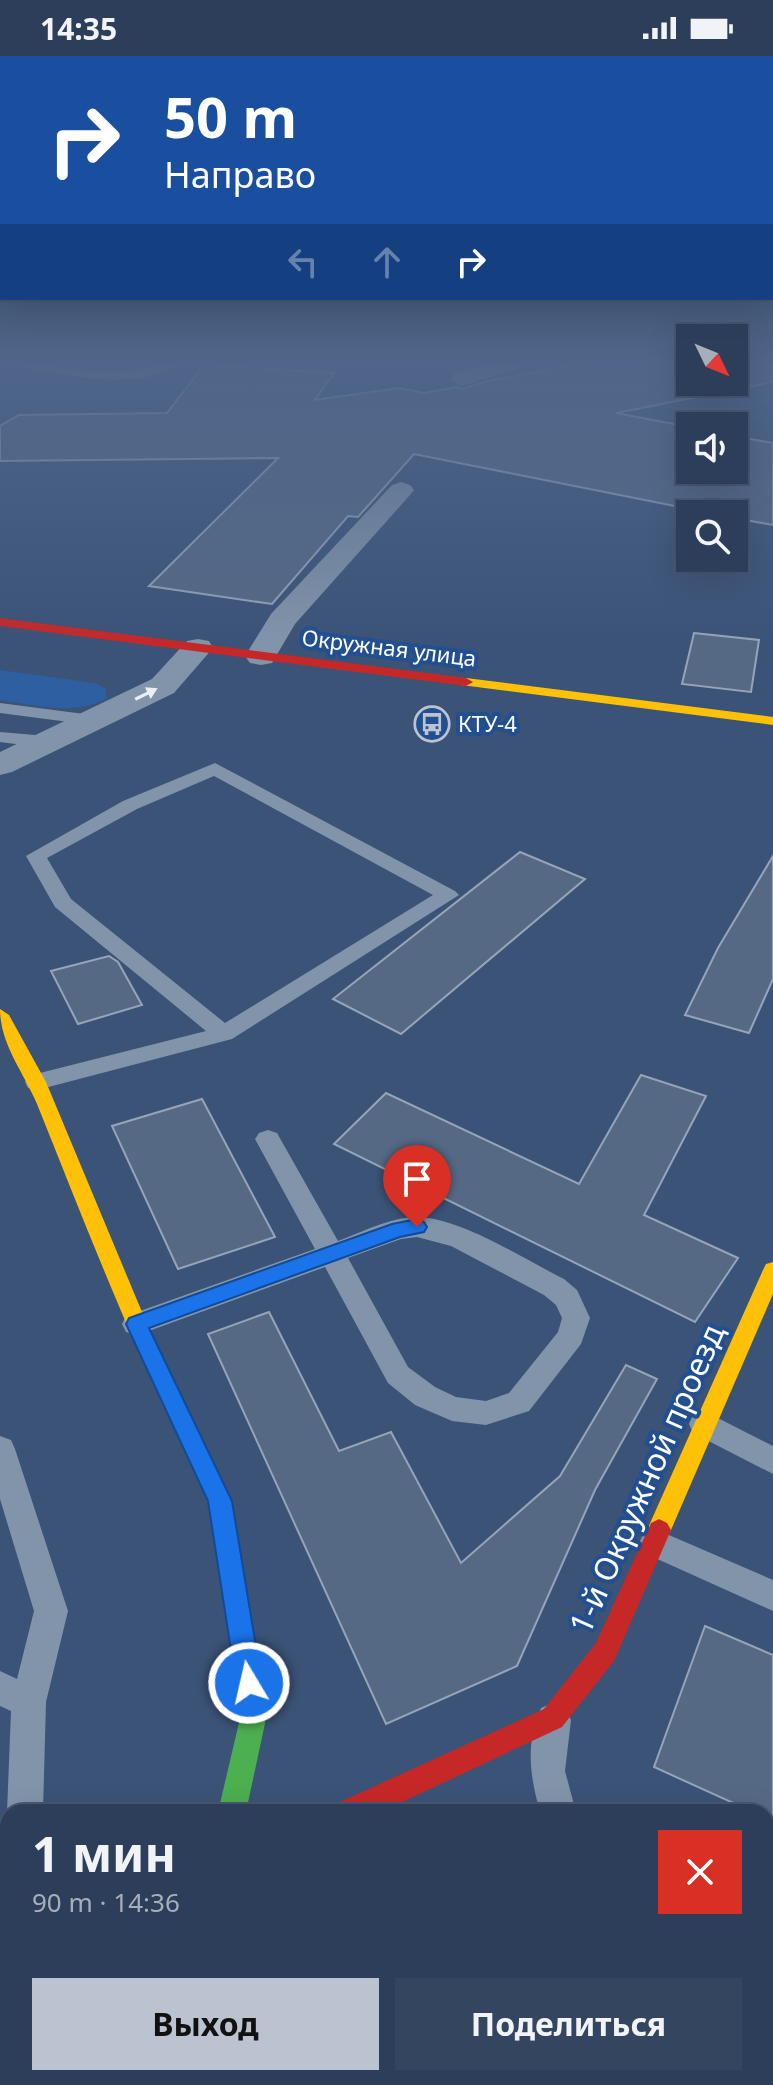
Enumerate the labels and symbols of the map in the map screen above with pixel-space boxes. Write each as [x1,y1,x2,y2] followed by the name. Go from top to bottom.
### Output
[676,324,748,396] north arrow
[300,621,478,673] street label: Окружная улица
[135,688,158,701] one-way arrow
[413,705,451,743] bus stop icon: КТУ-4
[458,708,517,738] place label: КТУ-4
[383,1145,451,1227] pin
[558,1316,734,1640] street label: 1-й Окружной проезд
[207,1641,291,1725] position arrow

